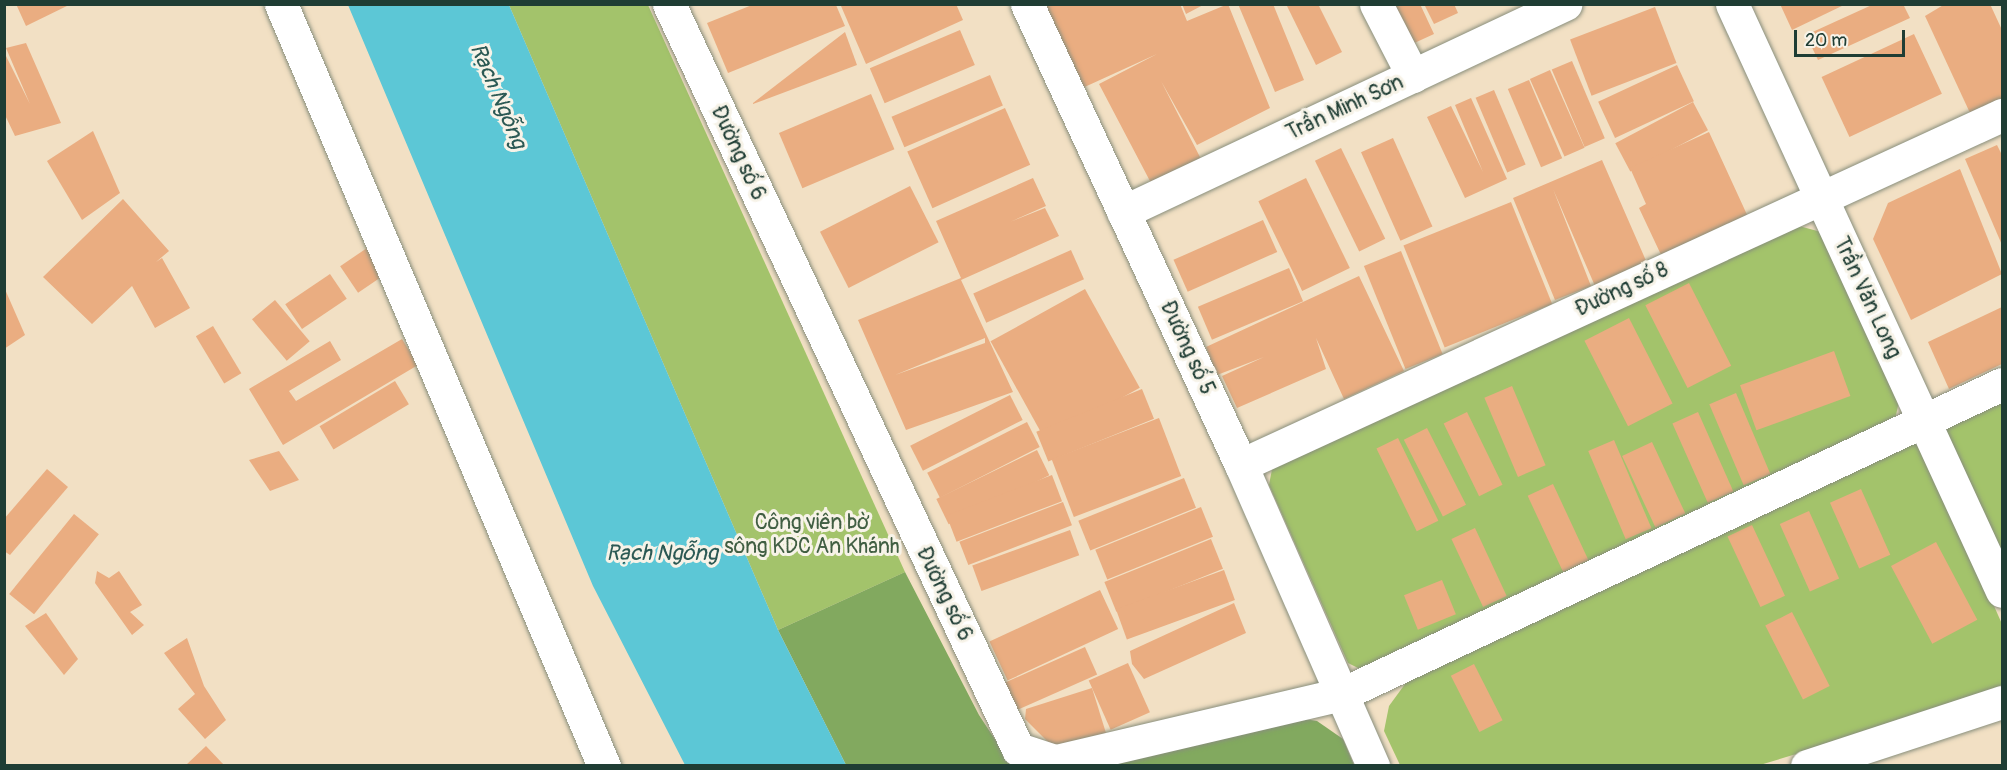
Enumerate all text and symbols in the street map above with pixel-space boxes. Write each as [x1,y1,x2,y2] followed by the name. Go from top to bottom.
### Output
[1797,18,1908,56] scale bar
[1805,29,1847,52] text: 20 m
[464,40,532,152] water label: Rạch Ngỗng
[1282,70,1408,146] street label: Trần Minh Sơn
[705,102,771,204] street label: Đường số 6
[1828,233,1906,363] street label: Trần Văn Long
[1571,257,1673,323] street label: Đường số 8
[1154,297,1220,399] street label: Đường số 5
[724,510,900,560] park label: Công viên bờ sông KDC An Khánh
[606,541,718,567] water label: Rạch Ngỗng
[910,543,978,645] street label: Đường số 6

